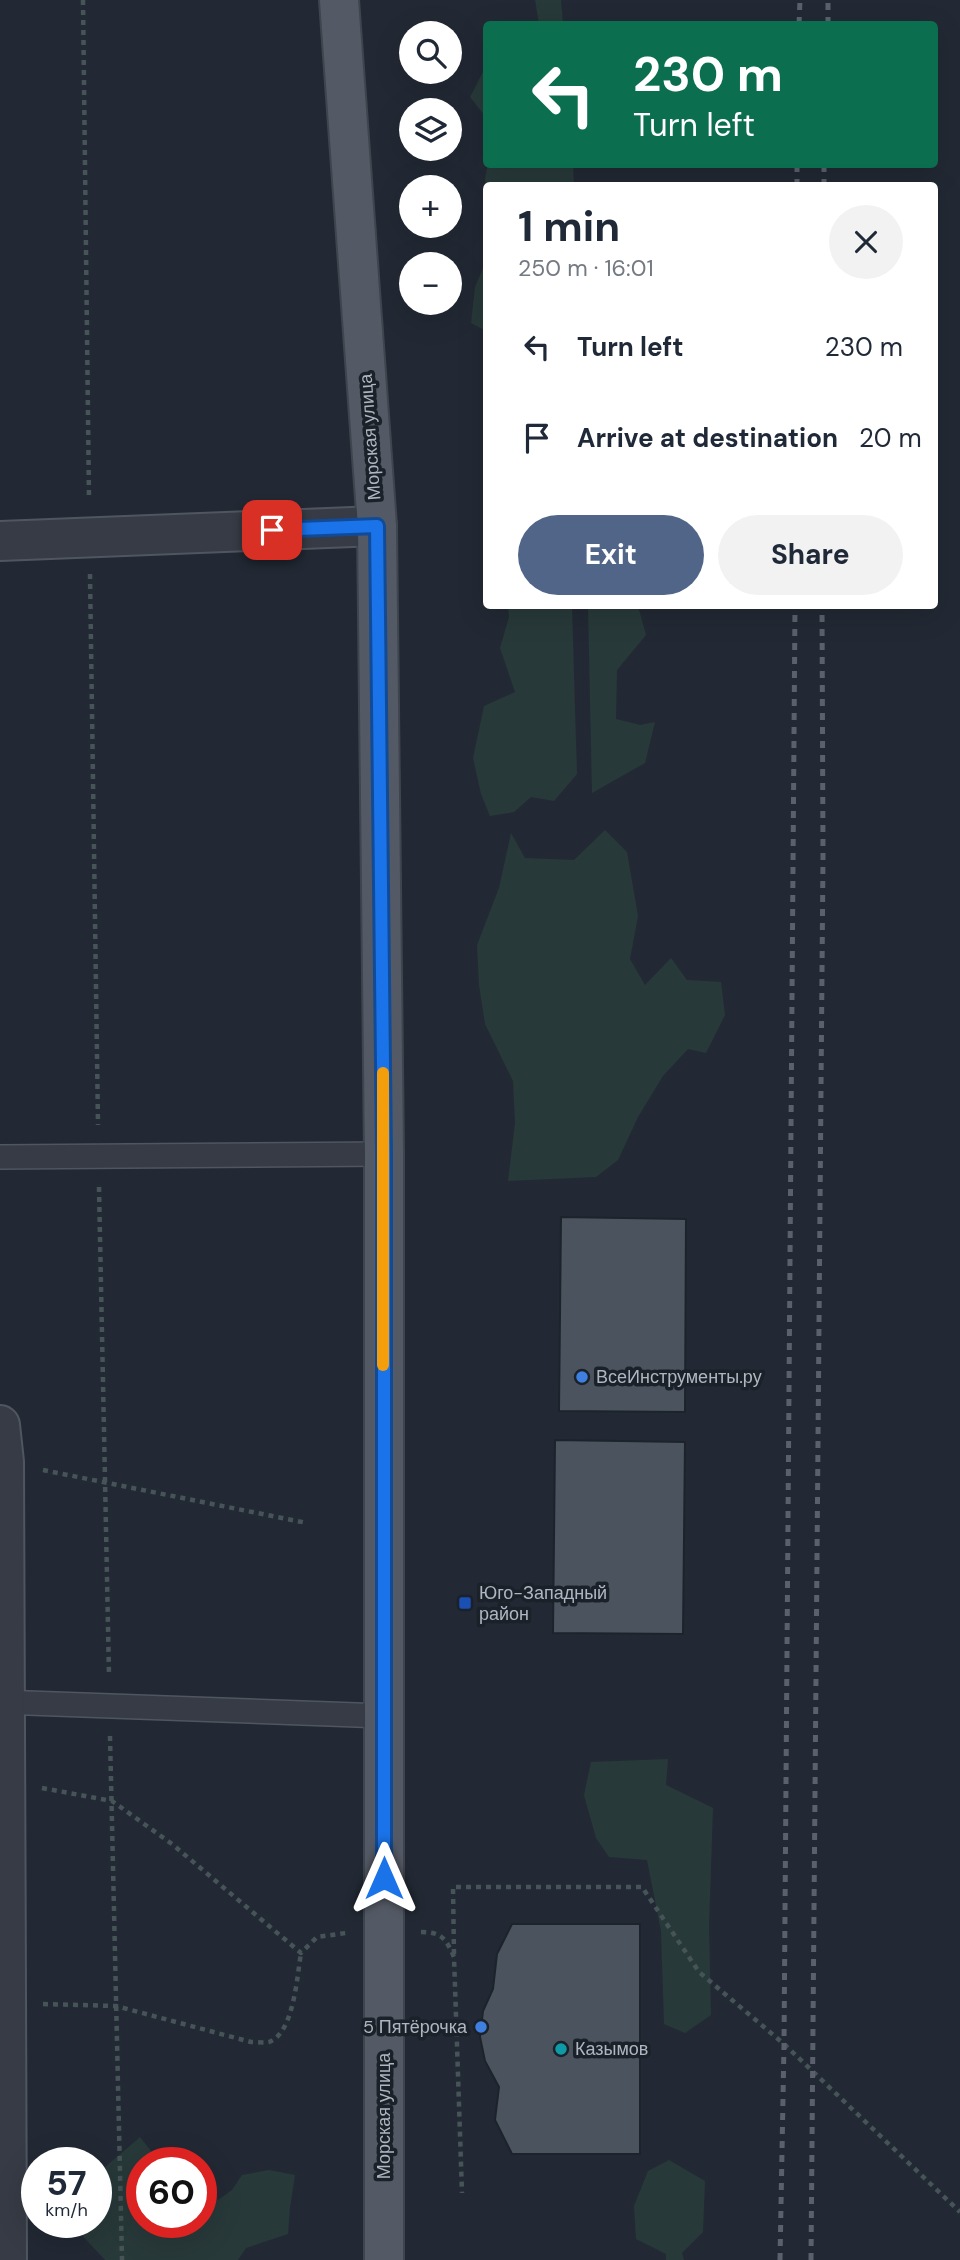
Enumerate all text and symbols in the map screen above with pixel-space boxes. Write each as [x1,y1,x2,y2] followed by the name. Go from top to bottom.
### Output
[399,21,462,315] map controls
[399,21,462,84] button: search
[633,42,783,106] text: 230 m
[518,49,609,140] icon: left
[399,98,462,161] button: layers
[633,104,755,146] text: Turn left
[399,175,462,238] button: +
[518,199,620,254] text: 1 min
[829,205,903,279] button: close
[399,252,462,315] button: −
[518,253,654,283] text: 250 m · 16:01
[518,328,556,366] icon: left
[577,330,684,364] text: Turn left
[825,330,903,364] text: 230 m
[354,372,386,501] street label: Морская улица
[518,419,556,457] icon: arrive
[577,421,838,455] text: Arrive at destination
[859,421,922,455] text: 20 m
[242,500,302,560] pin
[253,511,291,549] icon: arrive
[518,515,704,595] button: Exit
[718,515,903,595] button: Share
[596,1365,762,1389] place label: ВсеИнструменты.ру
[574,1369,590,1385] marker: ВсеИнструменты.ру
[479,1581,607,1626] place label: Юго-Западный район
[457,1595,473,1611] marker: Юго-Западный район
[347,1841,421,1915] position arrow
[363,2015,468,2039] place label: 5 Пятёрочка
[473,2019,489,2035] marker: 5 Пятёрочка
[575,2037,648,2061] place label: Казымов
[553,2041,569,2057] marker: Казымов
[372,2052,396,2179] street label: Морская улица
[126,2147,217,2238] speed limit sign: 60
[46,2160,87,2206] text: 57
[45,2198,88,2222] text: km/h

